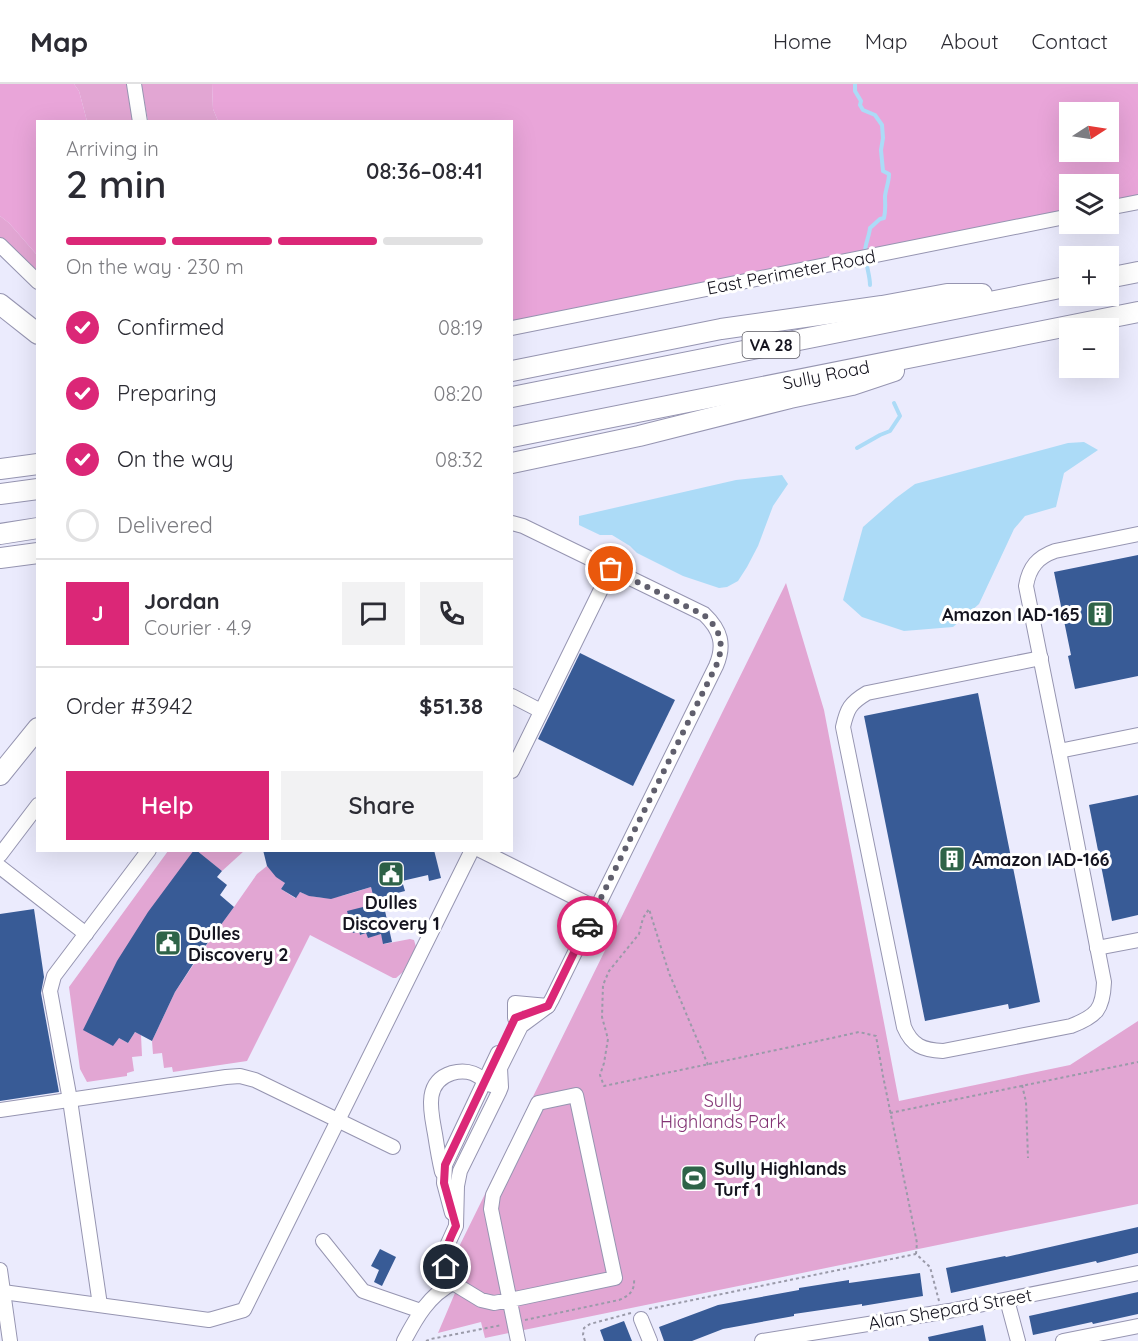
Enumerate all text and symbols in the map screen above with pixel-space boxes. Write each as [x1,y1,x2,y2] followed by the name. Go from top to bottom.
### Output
[30,24,88,59] text: Map
[773,28,832,54] text: Home
[865,28,908,54] text: Map
[941,28,999,54] text: About
[1032,28,1108,54] text: Contact
[1059,102,1119,162] north arrow
[1059,102,1119,378] map controls
[66,136,159,161] text: Arriving in
[366,157,483,185] text: 08:36–08:41
[66,159,167,208] text: 2 min
[1059,174,1119,234] button: layers
[705,244,877,300] street label: East Perimeter Road
[1059,246,1119,306] button: +
[66,254,244,279] text: On the way · 230 m
[66,311,99,344] icon: check
[117,313,224,341] text: Confirmed
[438,315,483,340] text: 08:19
[1059,318,1119,378] button: −
[742,332,800,358] road number: VA 28
[780,354,871,394] street label: Sully Road
[66,377,99,410] icon: check
[117,379,217,407] text: Preparing
[434,381,483,406] text: 08:20
[66,443,99,476] icon: check
[117,445,233,473] text: On the way
[435,447,483,472] text: 08:32
[117,511,213,539] text: Delivered
[585,543,636,594] pin
[594,552,627,585] icon: bag
[342,582,405,645] button: chat
[420,582,483,645] button: phone
[144,587,220,615] text: Jordan
[91,599,104,627] text: J
[1085,599,1115,629] building icon: Amazon IAD-165
[942,603,1080,626] place label: Amazon IAD-165
[144,615,252,640] text: Courier · 4.9
[66,692,193,720] text: Order #3942
[419,692,483,720] text: $51.38
[66,771,269,840] button: Help
[281,771,483,840] button: Share
[937,844,967,874] building icon: Amazon IAD-166
[972,848,1110,871] place label: Amazon IAD-166
[376,859,406,889] public building icon: Dulles Discovery 1
[342,891,440,935] place label: Dulles Discovery 1
[557,896,617,956] courier
[571,910,604,943] icon: car
[188,922,289,966] place label: Dulles Discovery 2
[153,928,183,958] public building icon: Dulles Discovery 2
[660,1089,786,1133] park label: Sully Highlands Park
[714,1157,847,1201] place label: Sully Highlands Turf 1
[679,1163,709,1193] sports icon: Sully Highlands Turf 1
[420,1241,471,1292] pin
[429,1250,462,1283] icon: home
[866,1283,1034,1335] street label: Alan Shepard Street

